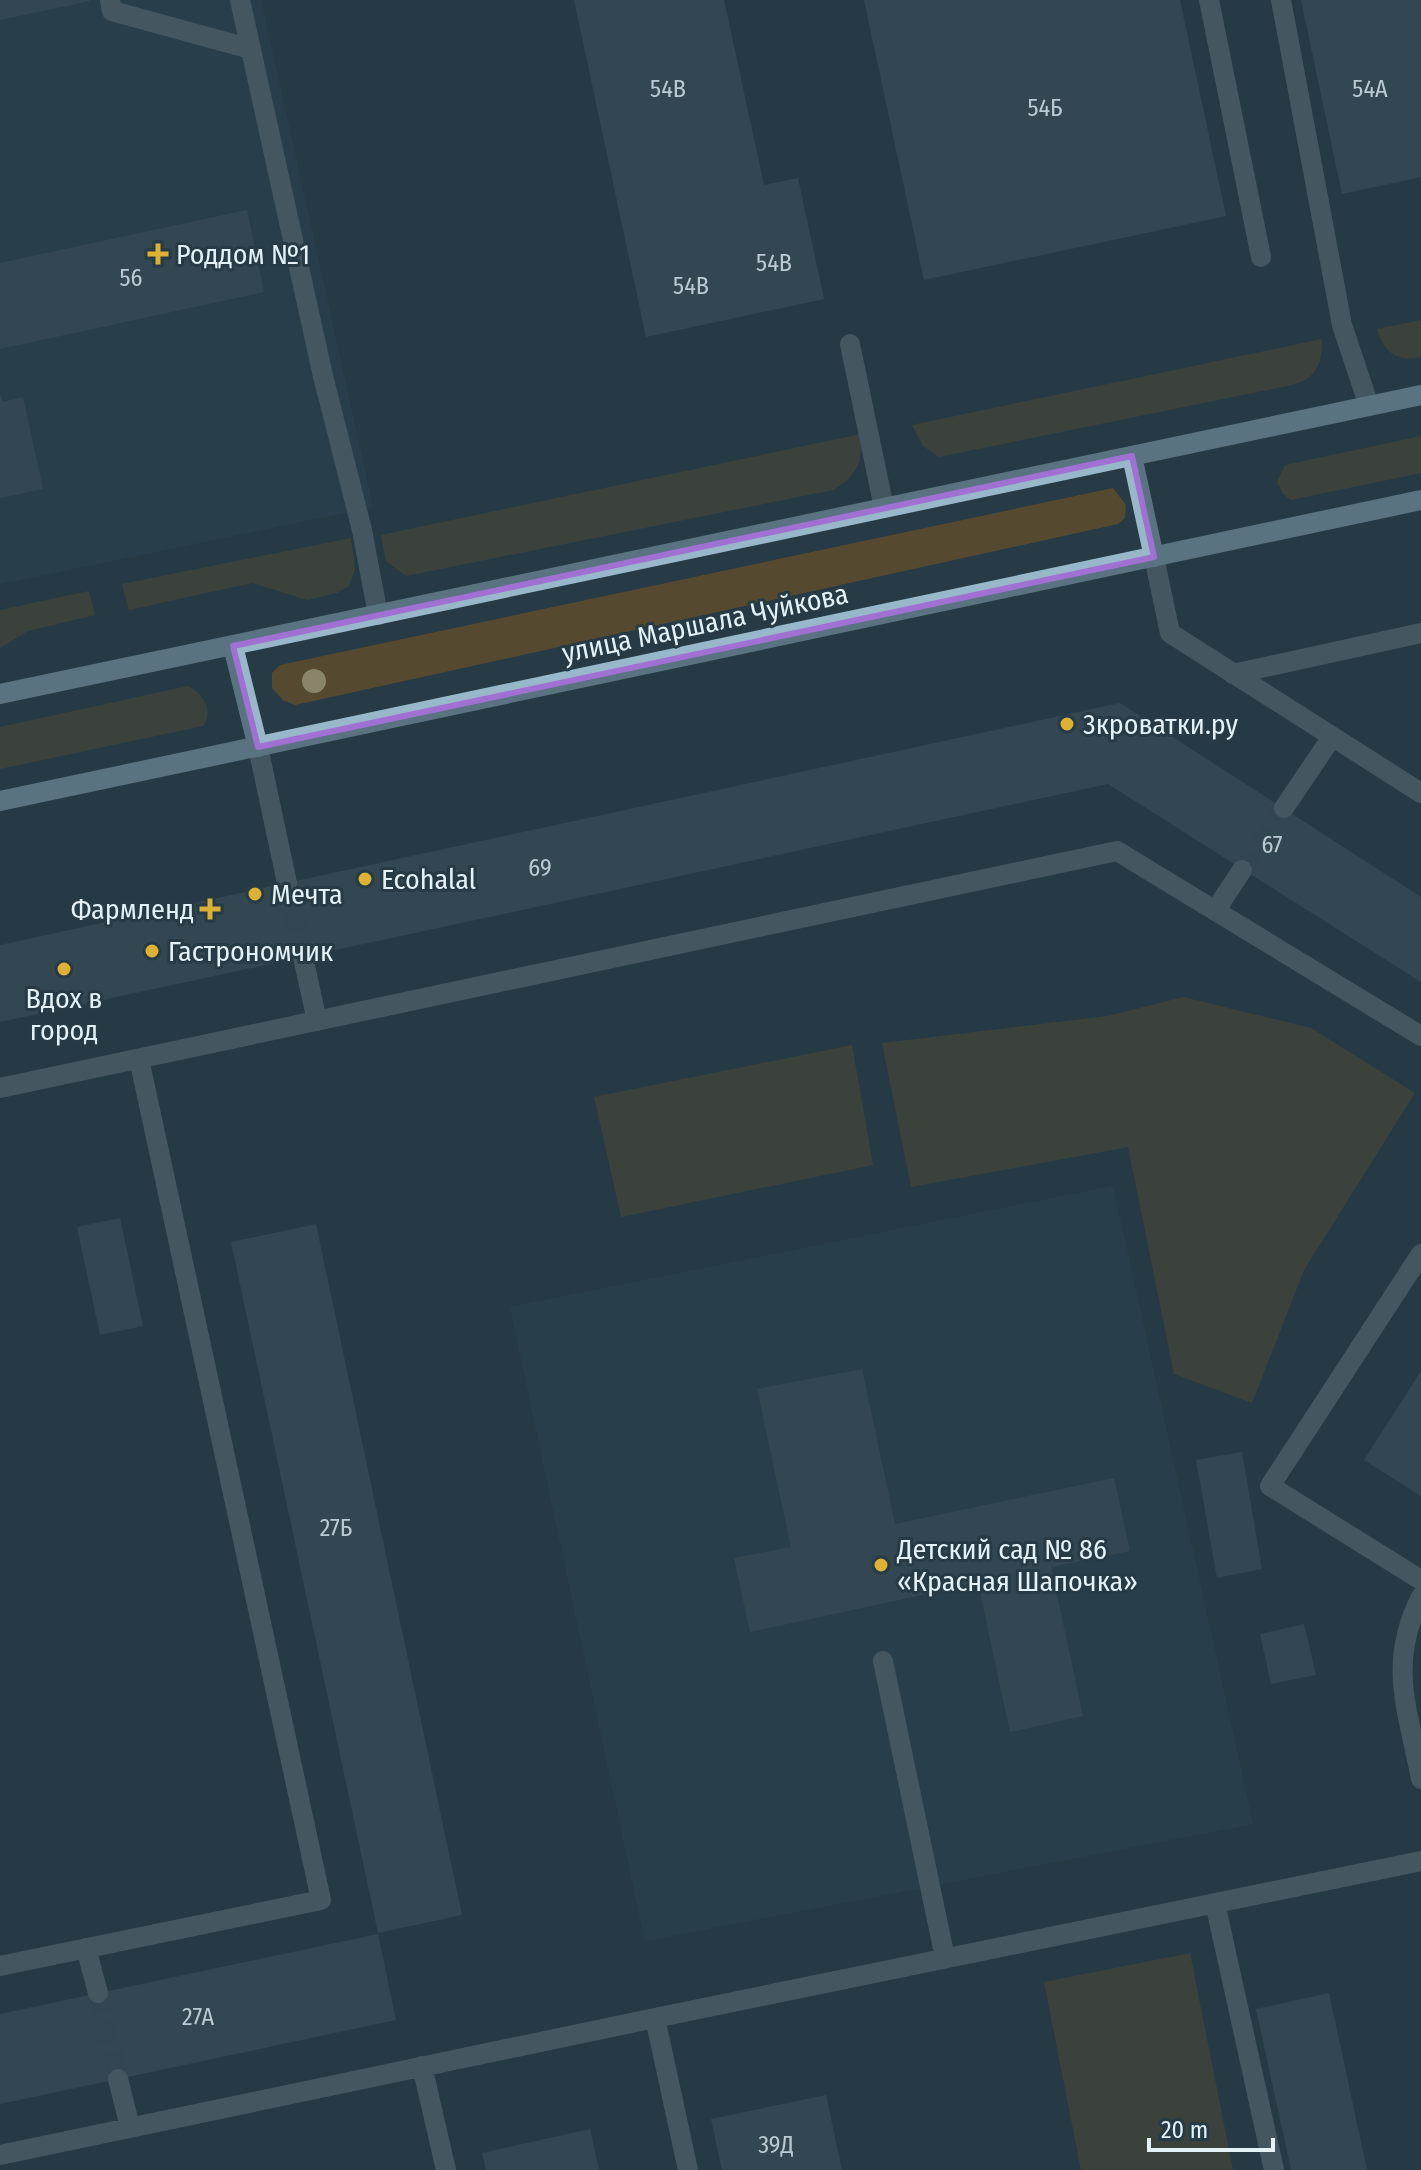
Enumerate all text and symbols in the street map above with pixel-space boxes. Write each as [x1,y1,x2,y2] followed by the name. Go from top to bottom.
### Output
[650,75,686,103] house number: 54В
[1352,75,1388,103] house number: 54А
[1027,94,1063,122] house number: 54Б
[176,238,310,271] place label: Роддом №1
[147,243,169,265] marker: Роддом №1
[756,249,792,277] house number: 54В
[120,264,142,292] house number: 56
[673,272,709,300] house number: 54В
[559,577,851,670] street label: улица Маршала Чуйкова
[1083,708,1239,741] place label: 3кроватки.ру
[1058,715,1076,733] marker: 3кроватки.ру
[1261,831,1283,859] house number: 67
[528,854,552,882] house number: 69
[381,863,476,896] place label: Ecohalal
[356,870,374,888] marker: Ecohalal
[271,878,343,911] place label: Мечта
[246,885,264,903] marker: Мечта
[71,893,194,926] place label: Фармленд
[201,900,219,918] marker: Фармленд
[168,935,333,968] place label: Гастрономчик
[143,942,161,960] marker: Гастрономчик
[55,960,73,978] marker: Вдох в город
[26,982,102,1047] place label: Вдох в город
[320,1514,352,1542] house number: 27Б
[896,1533,1138,1598] place label: Детский сад № 86 «Красная Шапочка»
[872,1556,890,1574] marker: Детский сад № 86 «Красная Шапочка»
[182,2003,214,2031] house number: 27А
[1149,2102,1273,2152] scale bar
[1161,2116,1208,2144] text: 20 m
[758,2131,794,2159] house number: 39Д

